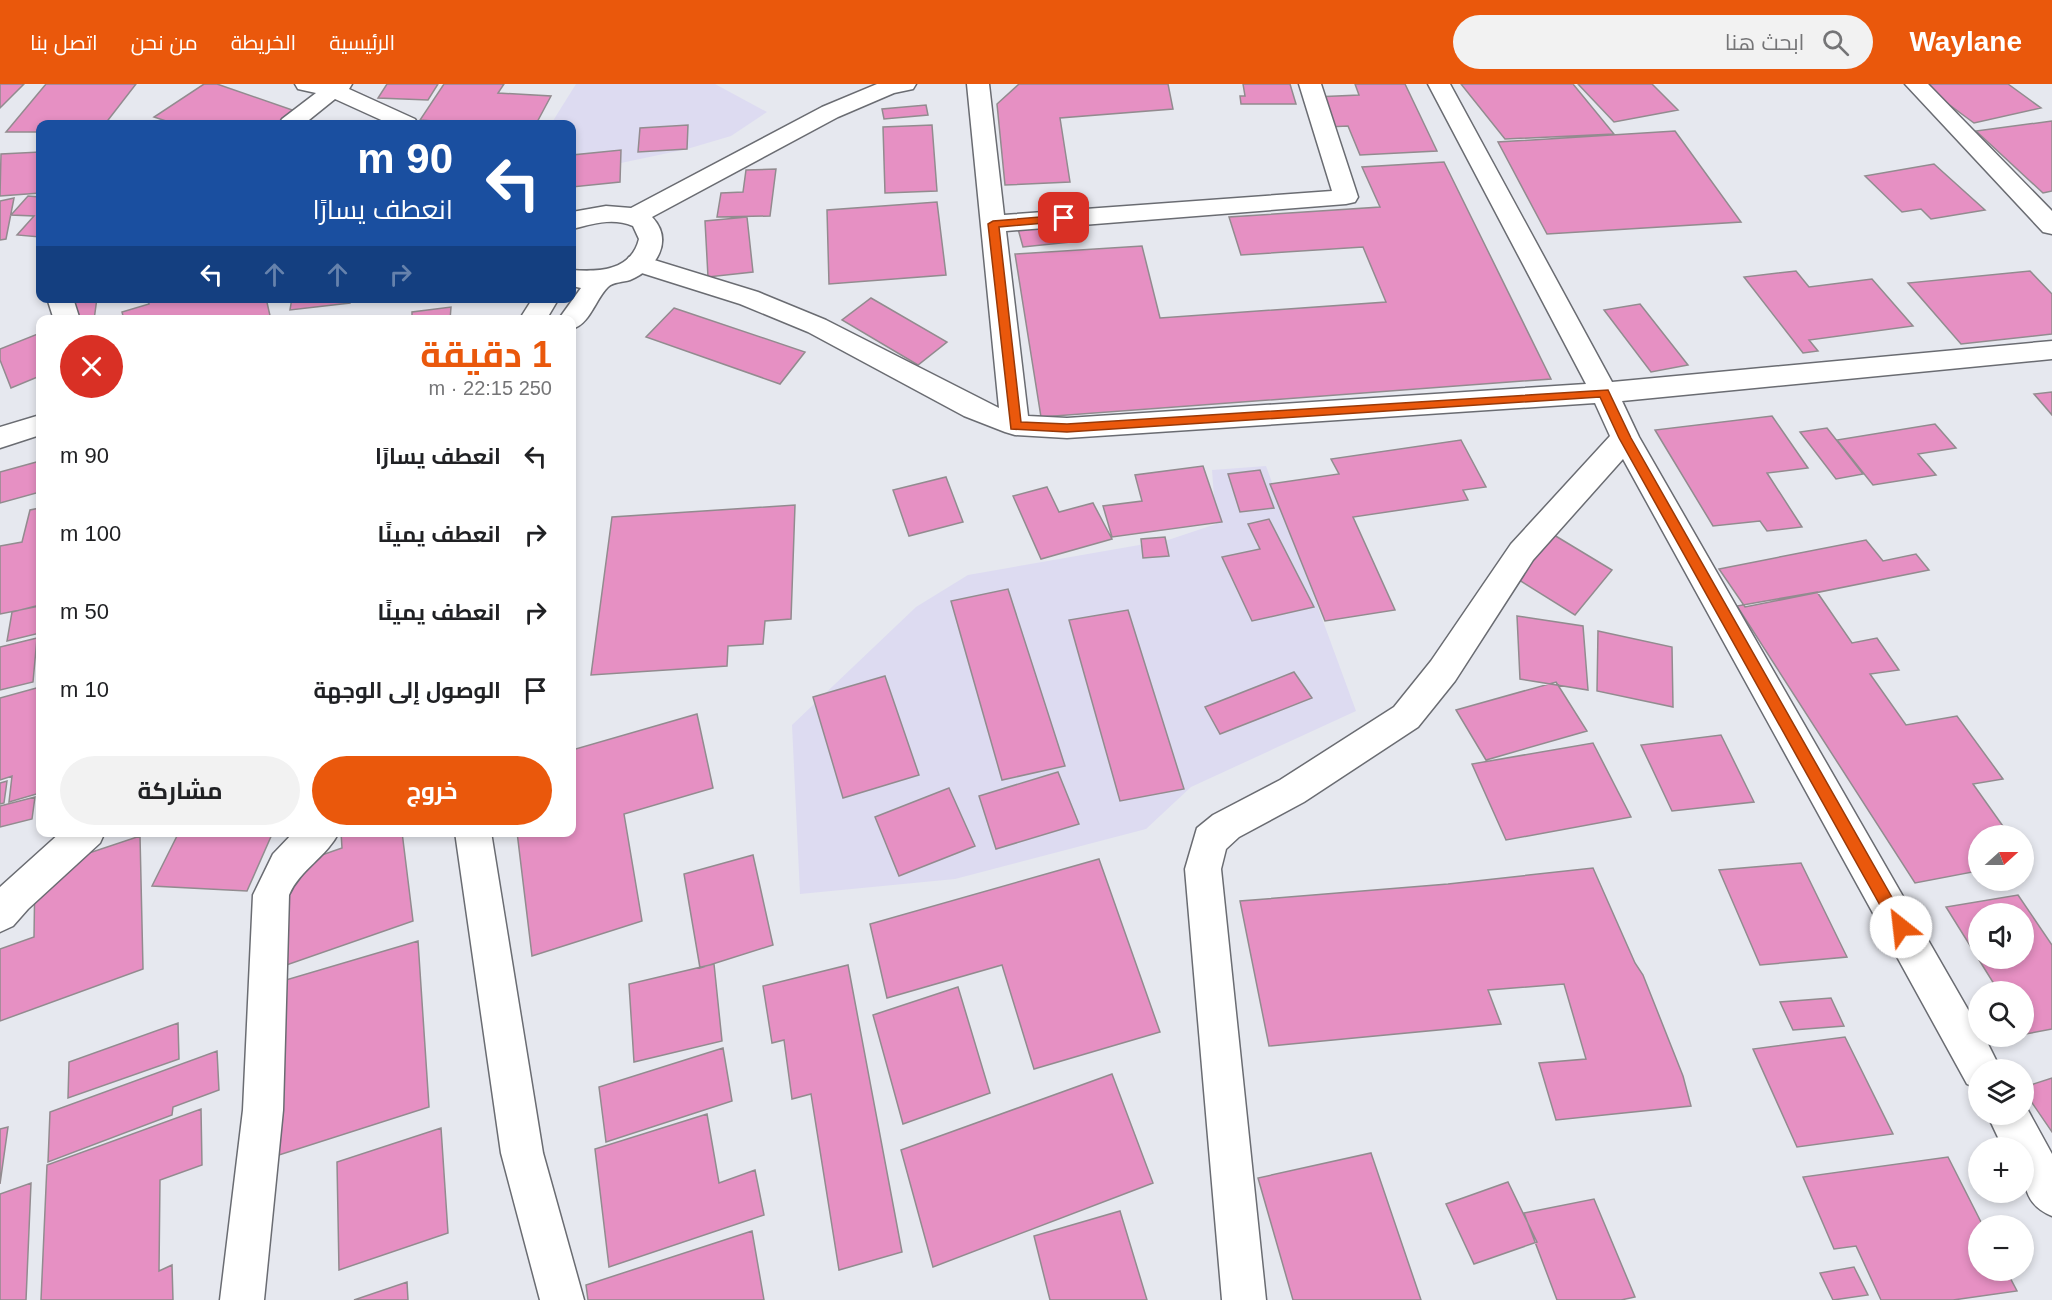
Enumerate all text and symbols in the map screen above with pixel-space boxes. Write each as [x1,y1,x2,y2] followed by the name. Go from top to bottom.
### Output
[1453,15,1873,69] search box
[1819,26,1852,59] icon: search
[1909,26,2022,57] text: Waylane
[1725,30,1804,55] text: ابحث هنا
[30,31,98,54] text: اتصل بنا
[131,31,198,54] text: من نحن
[231,31,296,54] text: الخريطة
[329,31,395,54] text: الرئيسية
[357,135,453,182] text: 90 m
[474,144,552,222] icon: left
[1038,192,1089,243] pin
[312,195,453,225] text: انعطف يسارًا
[1047,201,1080,234] icon: arrive
[195,258,228,291] icon: left
[258,258,291,291] icon: ahead
[321,258,354,291] icon: ahead
[384,258,417,291] icon: right
[420,334,552,375] text: 1 دقيقة
[60,335,123,398] button: close
[429,377,552,399] text: 250 m · 22:15
[519,440,552,473] icon: left
[60,443,109,468] text: 90 m
[375,444,501,469] text: انعطف يسارًا
[519,518,552,551] icon: right
[60,521,121,546] text: 100 m
[378,522,501,547] text: انعطف يمينًا
[519,596,552,629] icon: right
[60,599,109,624] text: 50 m
[378,600,501,625] text: انعطف يمينًا
[519,674,552,707] icon: arrive
[60,677,109,702] text: 10 m
[314,678,501,703] text: الوصول إلى الوجهة
[60,756,300,825] button: مشاركة
[312,756,552,825] button: خروج
[1968,825,2034,891] north arrow
[1968,825,2034,1281] map controls
[1869,895,1933,959] position arrow
[1968,903,2034,969] button: sound
[1968,981,2034,1047] button: search
[1968,1059,2034,1125] button: layers
[1968,1137,2034,1203] button: +
[1968,1215,2034,1281] button: −

